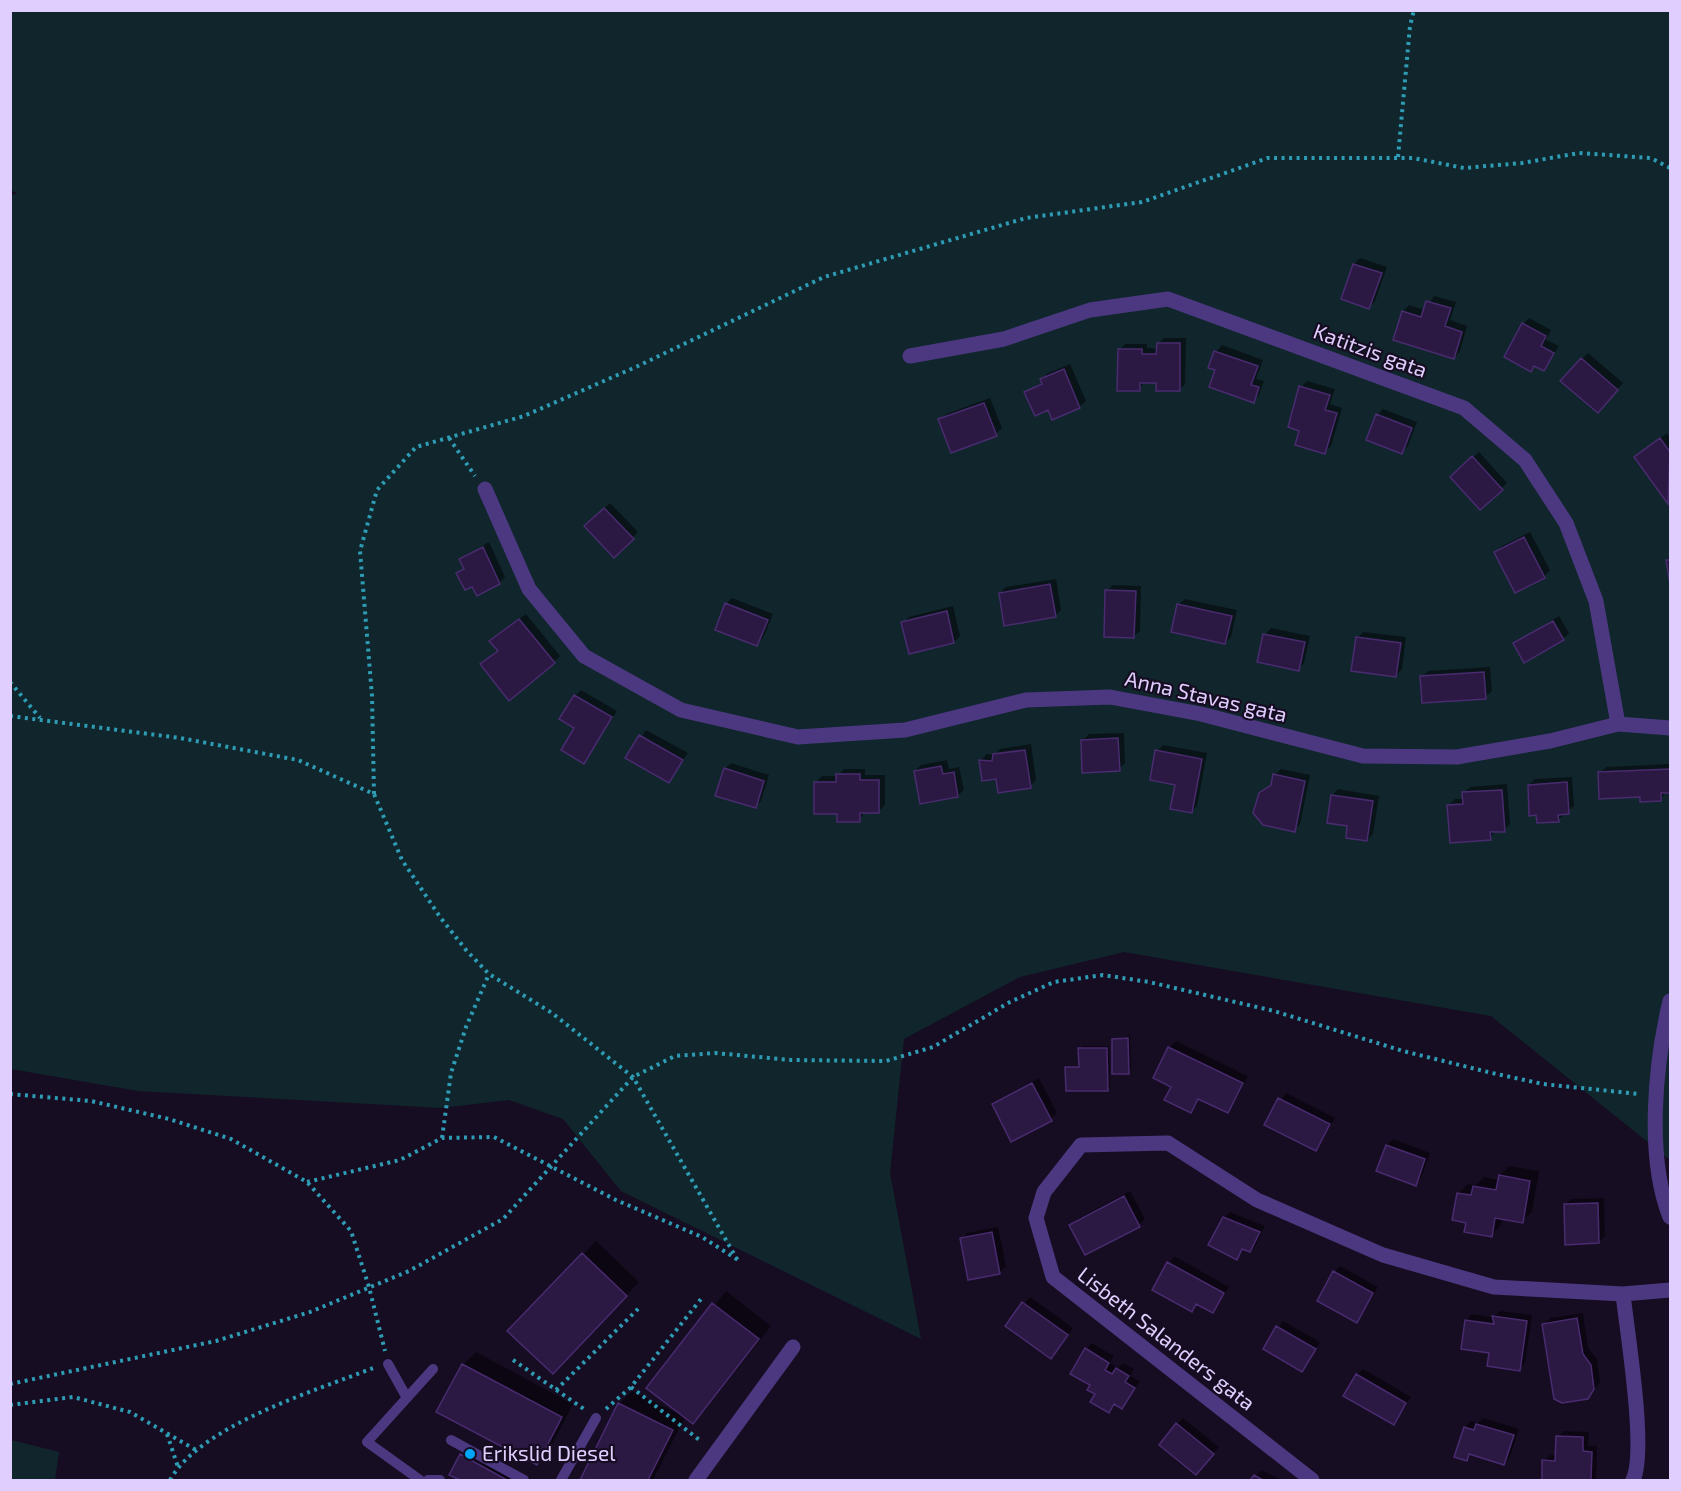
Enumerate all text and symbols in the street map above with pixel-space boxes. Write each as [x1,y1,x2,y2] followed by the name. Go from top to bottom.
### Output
[1310,317,1431,382] street label: Katitzis gata
[1123,665,1290,726] street label: Anna Stavas gata
[1073,1261,1260,1415] street label: Lisbeth Salanders gata
[482,1440,616,1465] place label: Erikslid Diesel
[463,1447,477,1461] marker: Erikslid Diesel

